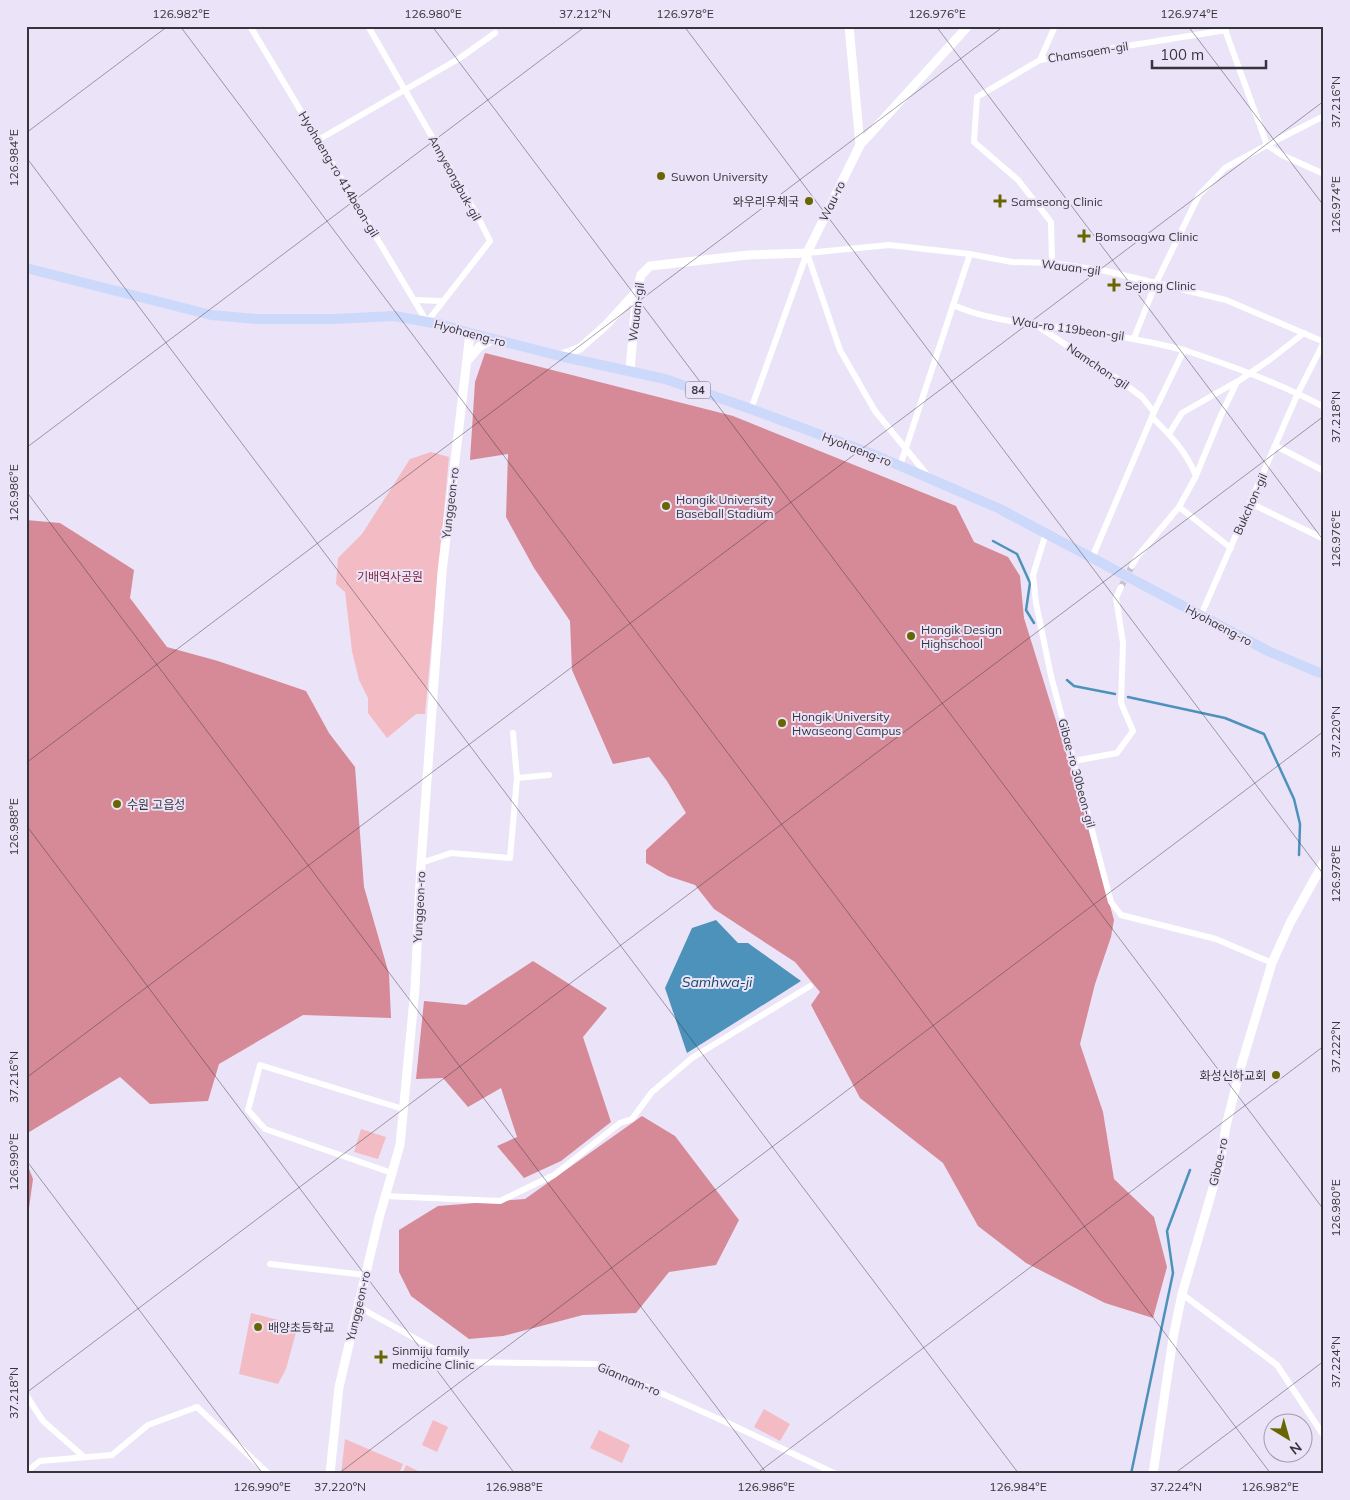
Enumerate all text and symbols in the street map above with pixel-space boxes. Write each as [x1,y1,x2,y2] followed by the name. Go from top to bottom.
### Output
[152,6,210,21] text: 126.982°E
[404,6,462,21] text: 126.980°E
[559,6,611,21] text: 37.212°N
[656,6,714,21] text: 126.978°E
[908,6,966,21] text: 126.976°E
[1160,6,1218,21] text: 126.974°E
[1047,38,1129,66] street label: Chamsaem-gil
[1152,38,1266,70] scale bar
[1160,45,1204,64] text: 100 m
[1328,76,1343,128] text: 37.216°N
[295,108,383,240] street label: Hyohaeng-ro 414beon-gil
[6,129,21,187] text: 126.984°E
[425,133,485,223] street label: Annyeongbuk-gil
[671,169,769,184] place label: Suwon University
[655,170,667,182] marker: Suwon University
[1328,176,1343,234] text: 126.974°E
[816,178,848,224] street label: Wau-ro
[733,194,799,209] place label: 와우리우체국
[993,194,1007,208] marker: Samseong Clinic
[1011,194,1103,209] place label: Samseong Clinic
[803,195,815,207] marker: 와우리우체국
[1077,229,1091,243] marker: Bomsoagwa Clinic
[1095,229,1198,244] place label: Bomsoagwa Clinic
[1041,256,1101,278] street label: Wauan-gil
[1107,278,1121,292] marker: Sejong Clinic
[1125,278,1196,293] place label: Sejong Clinic
[625,282,647,342] street label: Wauan-gil
[1011,313,1125,343] street label: Wau-ro 119beon-gil
[433,316,508,350] street label: Hyohaeng-ro
[1064,340,1132,392] street label: Namchon-gil
[686,382,710,398] road number: 84
[1328,391,1343,443] text: 37.218°N
[820,429,894,469] street label: Hyohaeng-ro
[6,464,21,522] text: 126.986°E
[438,466,462,540] street label: Yunggeon-ro
[1230,471,1270,537] street label: Bukchon-gil
[676,492,774,521] place label: Hongik University Baseball Stadium
[660,500,672,512] marker: Hongik University Baseball Stadium
[1328,510,1343,568] text: 126.976°E
[357,569,423,584] park label: 기배역사공원
[1183,601,1255,649] street label: Hyohaeng-ro
[921,622,1002,651] place label: Hongik Design Highschool
[905,630,917,642] marker: Hongik Design Highschool
[1328,706,1343,758] text: 37.220°N
[792,709,901,738] place label: Hongik University Hwaseong Campus
[776,717,788,729] marker: Hongik University Hwaseong Campus
[1055,717,1099,829] street label: Gibae-ro 30beon-gil
[127,797,185,812] place label: 수원 고읍성
[6,798,21,856] text: 126.988°E
[111,798,123,810] marker: 수원 고읍성
[1328,845,1343,903] text: 126.978°E
[410,871,428,944] street label: Yunggeon-ro
[682,973,753,991] water label: Samhwa-ji
[1328,1021,1343,1073] text: 37.222°N
[6,1051,21,1103] text: 37.216°N
[1200,1068,1266,1083] place label: 화성신하교회
[1270,1069,1282,1081] marker: 화성신하교회
[6,1133,21,1191] text: 126.990°E
[1205,1136,1231,1188] street label: Gibae-ro
[1328,1179,1343,1237] text: 126.980°E
[342,1269,373,1344] street label: Yunggeon-ro
[268,1320,334,1335] place label: 배양초등학교
[252,1321,264,1333] marker: 배양초등학교
[1328,1336,1343,1388] text: 37.224°N
[392,1343,474,1372] place label: Sinmiju family medicine Clinic
[374,1350,388,1364] marker: Sinmiju family medicine Clinic
[595,1359,663,1399] street label: Giannam-ro
[6,1367,21,1419] text: 37.218°N
[1262,1412,1312,1462] north arrow
[1286,1438,1305,1459] text: N
[233,1479,291,1494] text: 126.990°E
[314,1479,366,1494] text: 37.220°N
[485,1479,543,1494] text: 126.988°E
[737,1479,795,1494] text: 126.986°E
[989,1479,1047,1494] text: 126.984°E
[1150,1479,1202,1494] text: 37.224°N
[1241,1479,1299,1494] text: 126.982°E

